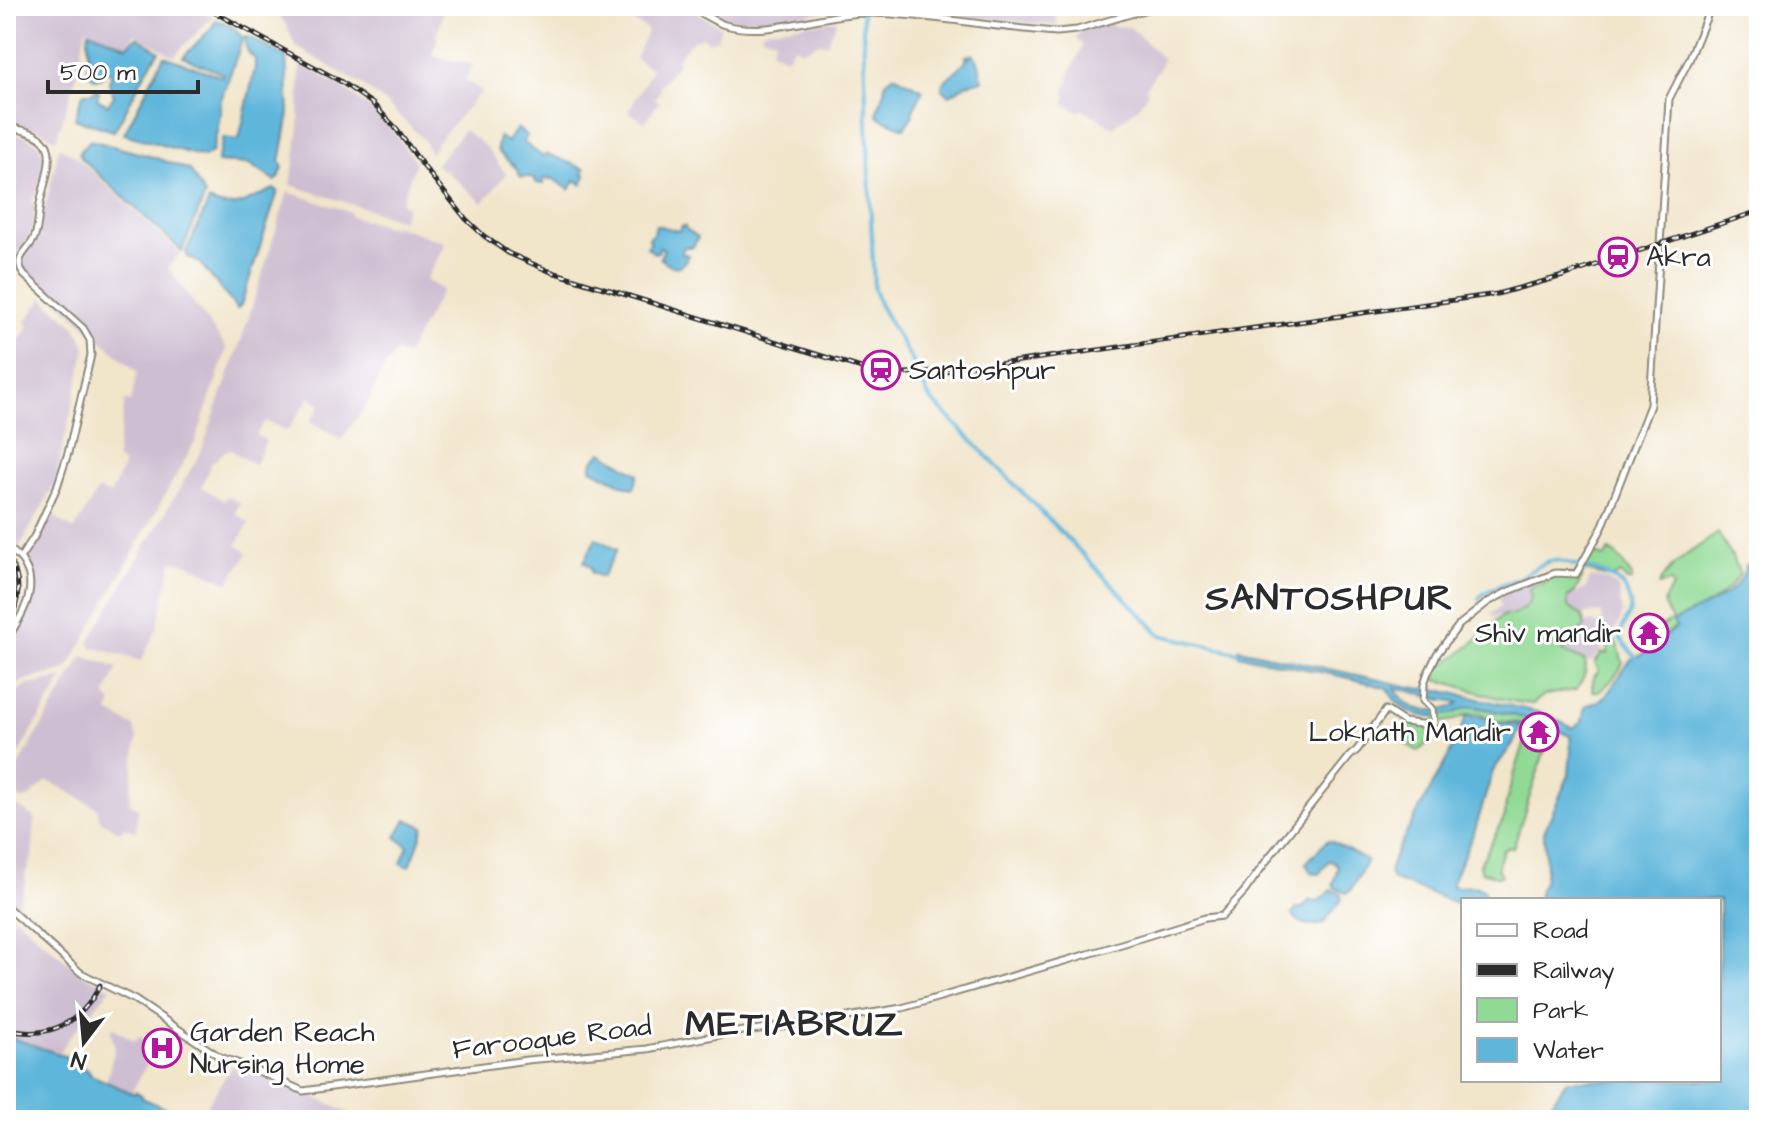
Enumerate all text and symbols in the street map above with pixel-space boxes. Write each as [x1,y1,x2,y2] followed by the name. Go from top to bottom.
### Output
[48,44,198,94] scale bar
[60,56,136,90] text: 500 m
[1597,236,1639,278] station icon: Akra
[1646,238,1711,277] place label: Akra
[860,349,902,391] station icon: Santoshpur
[909,351,1055,390] place label: Santoshpur
[1204,573,1455,624] district label: SANTOSHPUR
[1628,612,1670,654] temple icon: Shiv mandir
[1475,614,1621,653] place label: Shiv mandir
[1518,711,1560,753] temple icon: Loknath Mandir
[1309,713,1511,752] place label: Loknath Mandir
[1461,898,1721,1082] legend
[1533,914,1588,948] text: Road
[1533,954,1615,989] text: Railway
[1533,994,1589,1028] text: Park
[685,999,905,1050] district label: METIABRUZ
[44,1002,124,1082] north arrow
[450,1006,654,1070] street label: Farooque Road
[190,1013,375,1085] place label: Garden Reach Nursing Home
[141,1027,183,1069] hospital icon: Garden Reach Nursing Home
[1533,1034,1604,1068] text: Water
[68,1043,90,1077] text: N

